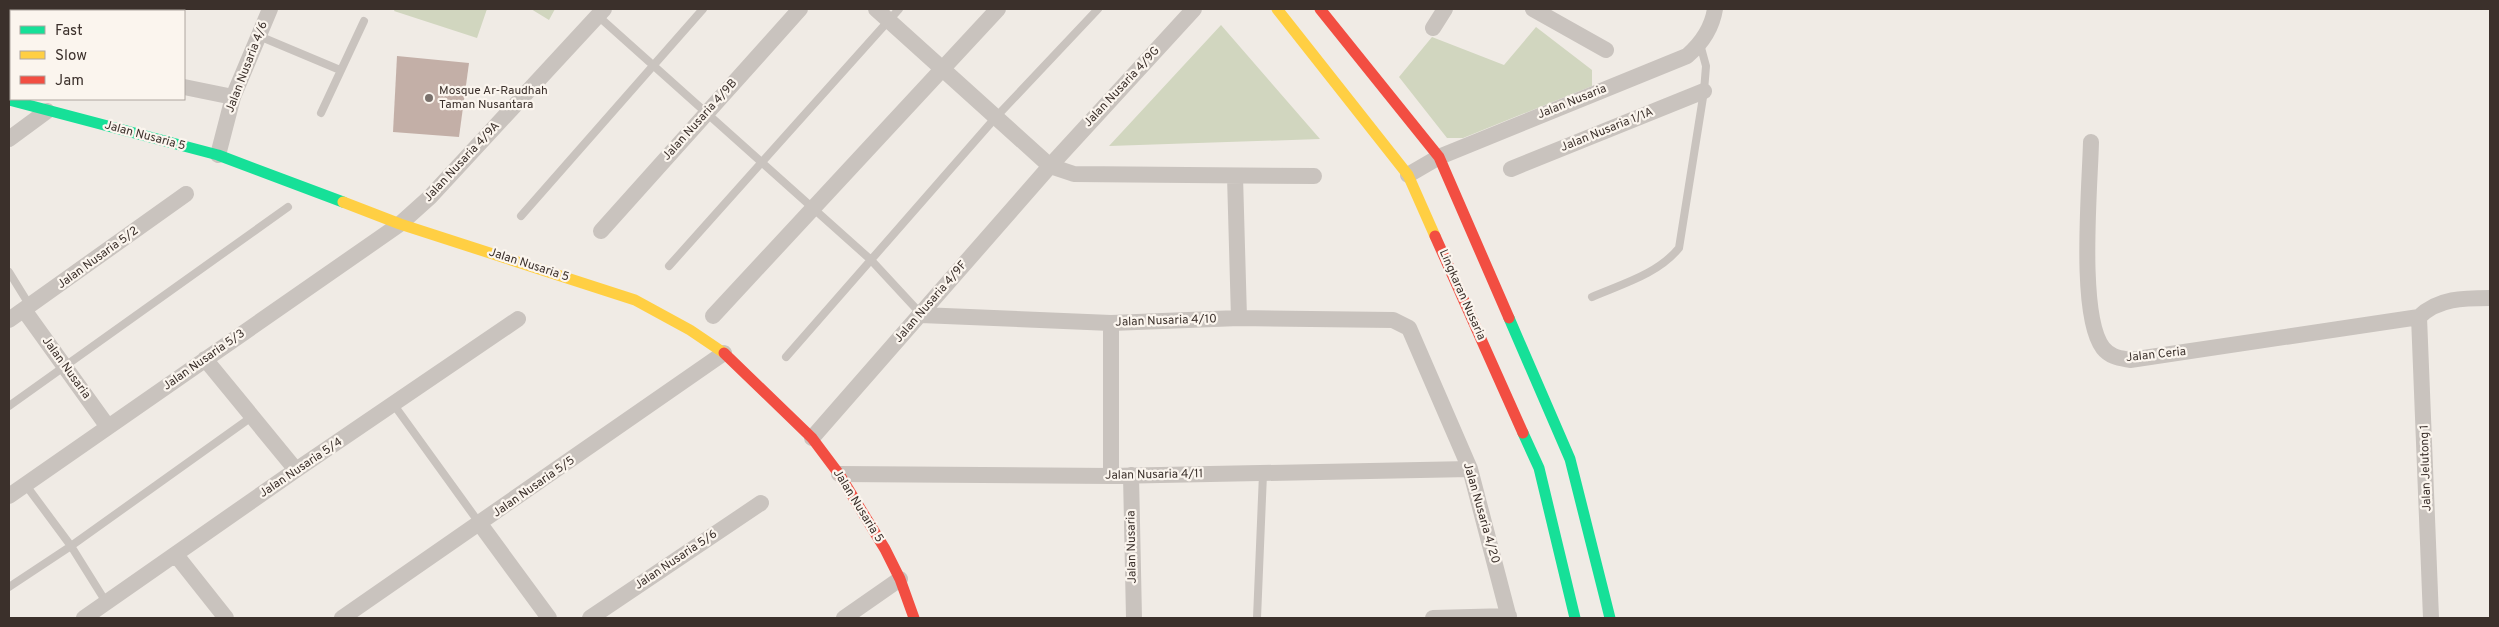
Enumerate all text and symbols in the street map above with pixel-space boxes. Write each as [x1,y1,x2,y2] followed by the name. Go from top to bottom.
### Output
[10,10,185,100] legend
[222,19,272,115] street label: Jalan Nusaria 4/6
[55,22,83,41] text: Fast
[1080,43,1164,131] street label: Jalan Nusaria 4/9G
[55,47,87,66] text: Slow
[55,72,84,91] text: Jam
[659,76,741,164] street label: Jalan Nusaria 4/9B
[1535,81,1609,123] street label: Jalan Nusaria
[439,83,548,113] place label: Mosque Ar-Raudhah Taman Nusantara
[423,92,435,104] marker: Mosque Ar-Raudhah Taman Nusantara
[1558,104,1656,156] street label: Jalan Nusaria 1/1A
[103,117,187,155] street label: Jalan Nusaria 5
[421,118,503,206] street label: Jalan Nusaria 4/9A
[54,223,142,293] street label: Jalan Nusaria 5/2
[487,244,571,286] street label: Jalan Nusaria 5
[1435,247,1489,343] street label: Lingkaran Nusaria
[891,258,971,346] street label: Jalan Nusaria 4/9F
[1115,311,1217,331] street label: Jalan Nusaria 4/10
[160,326,248,394] street label: Jalan Nusaria 5/3
[38,334,94,402] street label: Jalan Nusaria
[2125,344,2187,366] street label: Jalan Ceria
[2416,424,2436,512] street label: Jalan Jelutong 1
[256,434,346,502] street label: Jalan Nusaria 5/4
[490,453,578,521] street label: Jalan Nusaria 5/5
[1459,461,1503,565] street label: Jalan Nusaria 4/20
[829,466,887,546] street label: Jalan Nusaria 5
[1105,466,1203,484] street label: Jalan Nusaria 4/11
[1123,510,1141,584] street label: Jalan Nusaria
[631,526,721,594] street label: Jalan Nusaria 5/6

